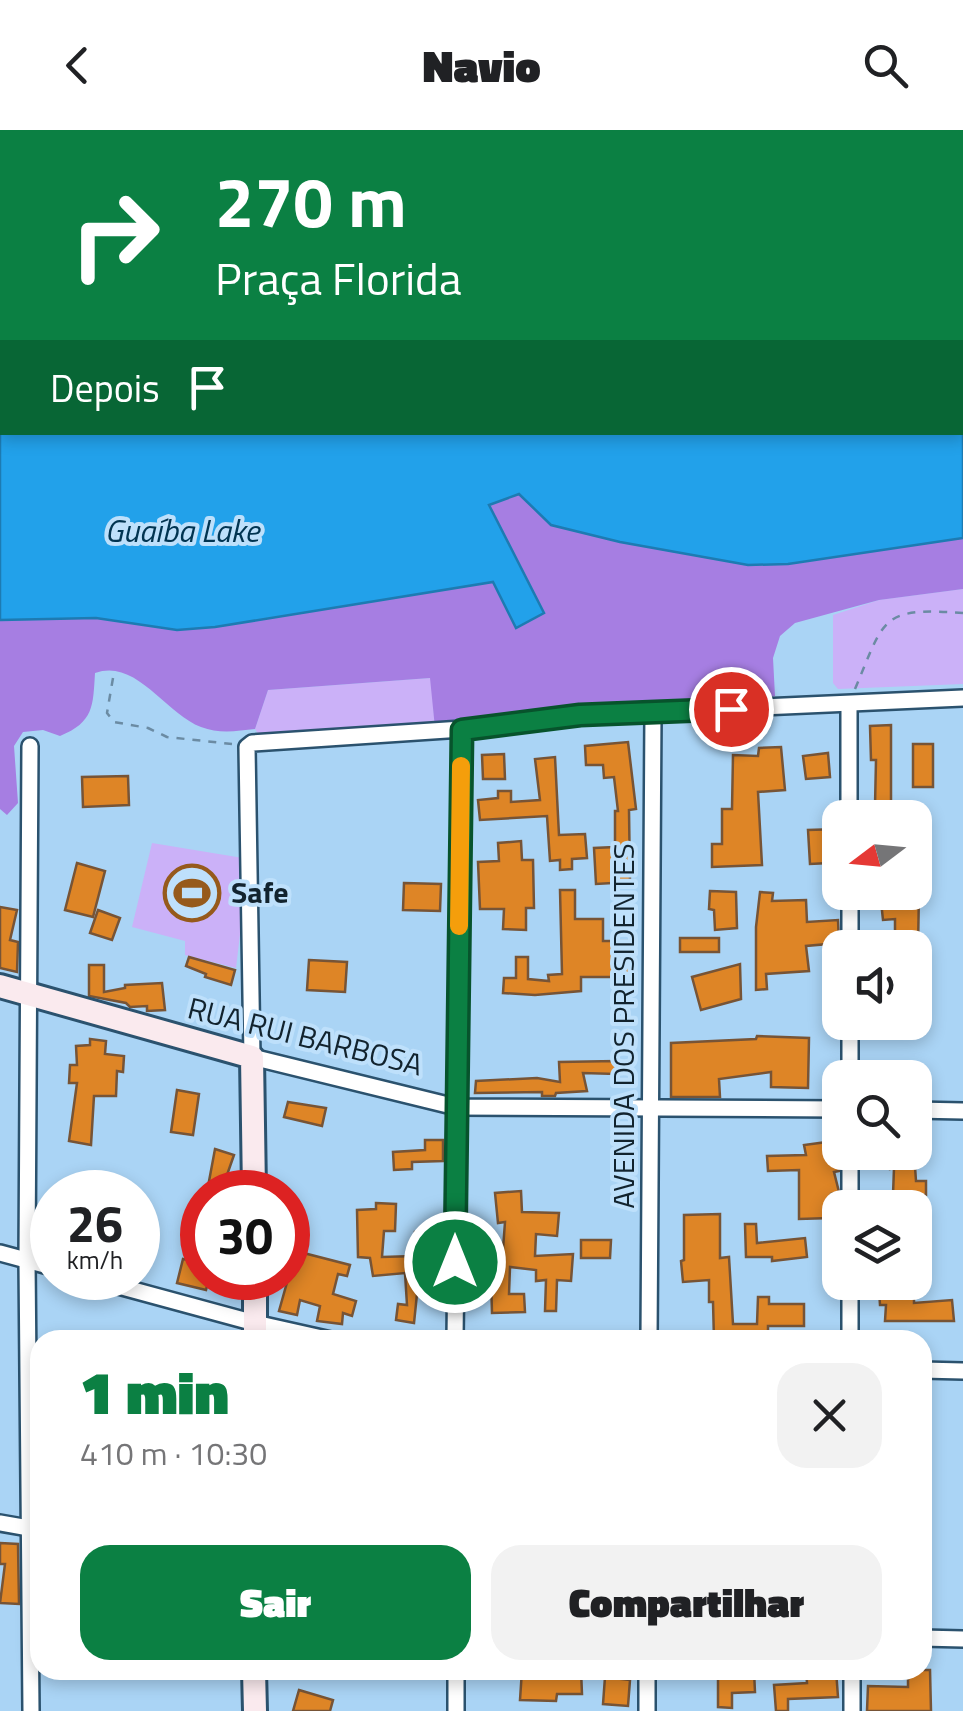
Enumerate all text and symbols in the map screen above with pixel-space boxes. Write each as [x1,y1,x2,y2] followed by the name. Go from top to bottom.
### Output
[422,31,541,99] text: Navio
[50,38,105,93] icon: back
[858,38,913,93] icon: search
[215,148,407,254] text: 270 m
[50,170,180,300] icon: right
[215,244,461,312] text: Praça Florida
[50,359,160,417] text: Depois
[180,360,235,415] icon: arrive
[105,506,261,554] water label: Guaíba Lake
[689,667,774,752] pin
[704,682,759,737] icon: arrive
[822,800,932,910] north arrow
[822,800,932,1300] map controls
[600,843,646,1209] street label: AVENIDA DOS PRESIDENTES
[162,863,222,923] sports icon: Safe
[231,869,289,915] place label: Safe
[822,930,932,1040] button: sound
[183,985,428,1087] street label: RUA RUI BARBOSA
[822,1060,932,1170] button: search
[180,1170,310,1300] speed limit sign: 30
[67,1185,123,1261] text: 26
[822,1190,932,1300] button: layers
[403,1210,507,1314] position arrow
[67,1241,123,1279] text: km/h
[80,1346,229,1437] text: 1 min
[777,1363,882,1468] button: close
[80,1429,267,1477] text: 410 m · 10:30
[80,1545,471,1660] button: Sair
[491,1545,882,1660] button: Compartilhar

